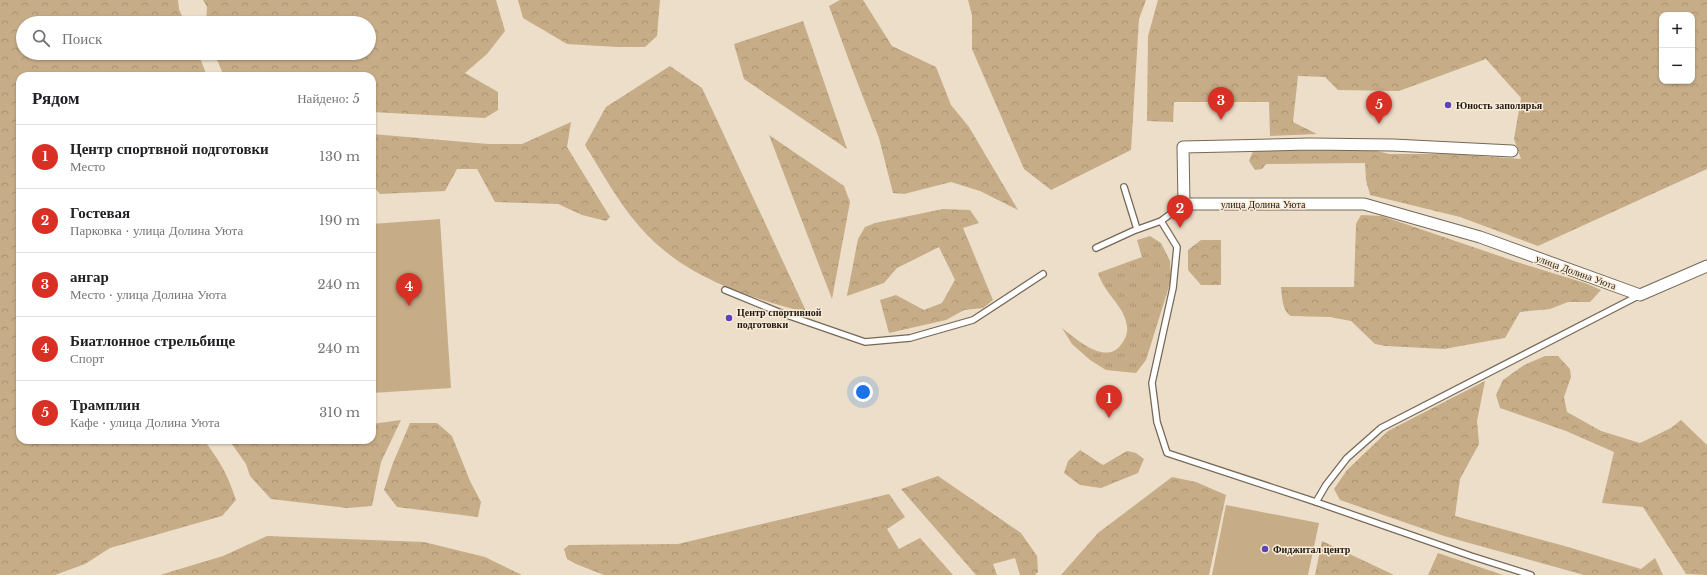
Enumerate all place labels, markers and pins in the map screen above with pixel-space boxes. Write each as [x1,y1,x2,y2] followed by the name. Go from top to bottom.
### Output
[1208,87,1234,120] pin: 3
[1366,91,1392,124] pin: 5
[1456,99,1543,112] place label: Юность заполярья
[1443,100,1453,110] marker: Юность заполярья
[1167,195,1193,228] pin: 2
[396,273,422,306] pin: 4
[737,306,822,331] place label: Центр спортивной подготовки
[724,313,734,323] marker: Центр спортивной подготовки
[1096,385,1122,418] pin: 1
[1273,543,1351,556] place label: Фиджитал центр
[1260,544,1270,554] marker: Фиджитал центр

